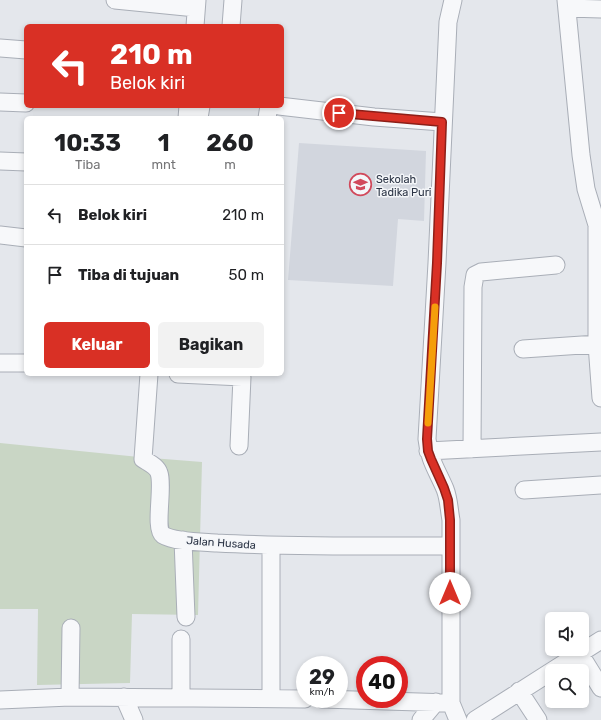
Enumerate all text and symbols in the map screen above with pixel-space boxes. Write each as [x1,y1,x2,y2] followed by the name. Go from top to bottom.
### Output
[110,38,193,71] text: 210 m
[44,40,96,92] icon: left
[110,72,185,94] text: Belok kiri
[322,96,356,130] pin
[328,102,350,124] icon: arrive
[54,129,121,157] text: 10:33
[158,129,170,157] text: 1
[206,129,254,157] text: 260
[75,157,101,172] text: Tiba
[151,157,176,172] text: mnt
[224,157,236,172] text: m
[347,172,373,198] school or university icon: Sekolah Tadika Puri
[376,173,432,199] place label: Sekolah Tadika Puri
[44,204,66,226] icon: left
[78,206,147,224] text: Belok kiri
[222,206,264,224] text: 210 m
[44,264,66,286] icon: arrive
[78,266,179,284] text: Tiba di tujuan
[229,266,264,284] text: 50 m
[44,322,150,368] button: Keluar
[158,322,264,368] button: Bagikan
[186,534,256,552] street label: Jalan Husada
[429,572,471,614] position arrow
[545,612,589,708] map controls
[545,612,589,656] button: sound
[356,656,408,708] speed limit sign: 40
[545,664,589,708] button: search
[309,665,335,689] text: 29
[310,686,334,698] text: km/h

